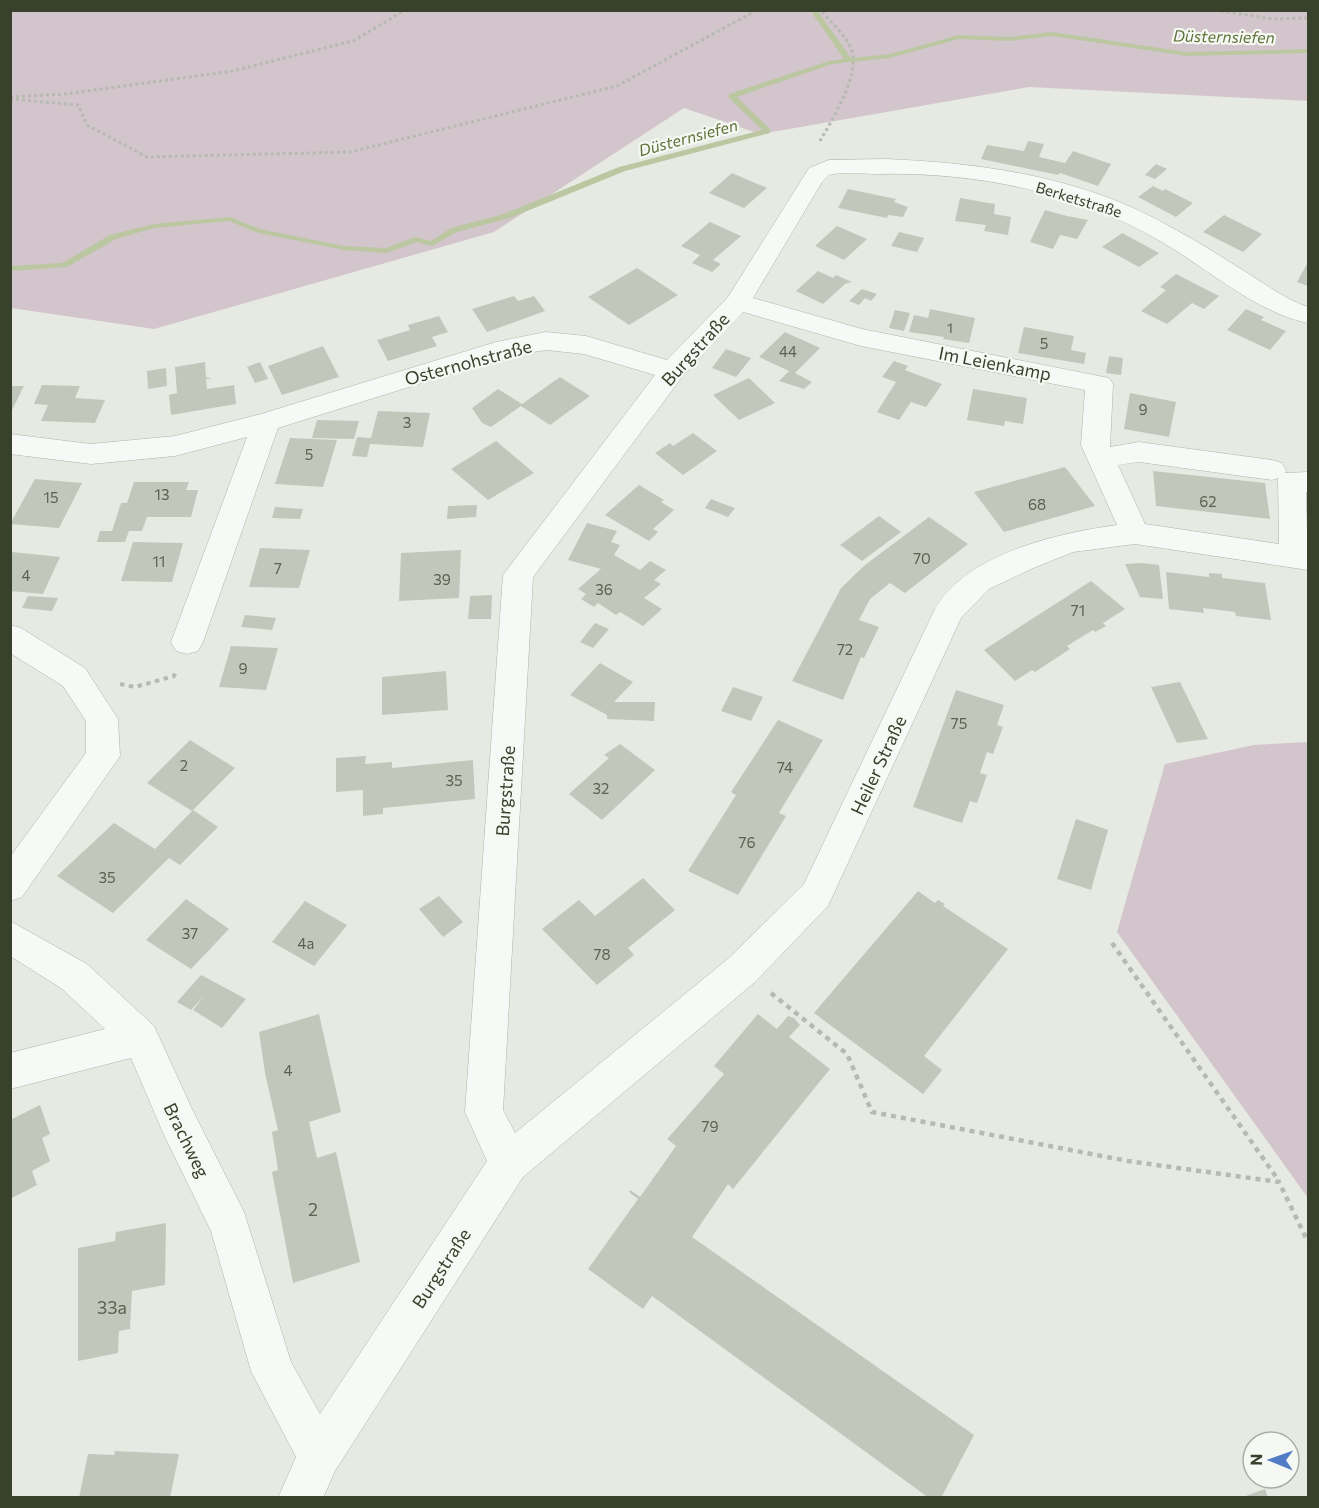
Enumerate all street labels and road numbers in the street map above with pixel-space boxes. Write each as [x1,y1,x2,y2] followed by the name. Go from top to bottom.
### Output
[1034,177,1124,221] street label: Berketstraße
[656,308,734,390] street label: Burgstraße
[402,334,534,390] street label: Osternohstraße
[937,341,1053,385] street label: Im Leienkamp
[845,712,911,818] street label: Heiler Straße
[491,745,519,837] street label: Burgstraße
[159,1099,215,1181] street label: Brachweg
[407,1224,475,1312] street label: Burgstraße

